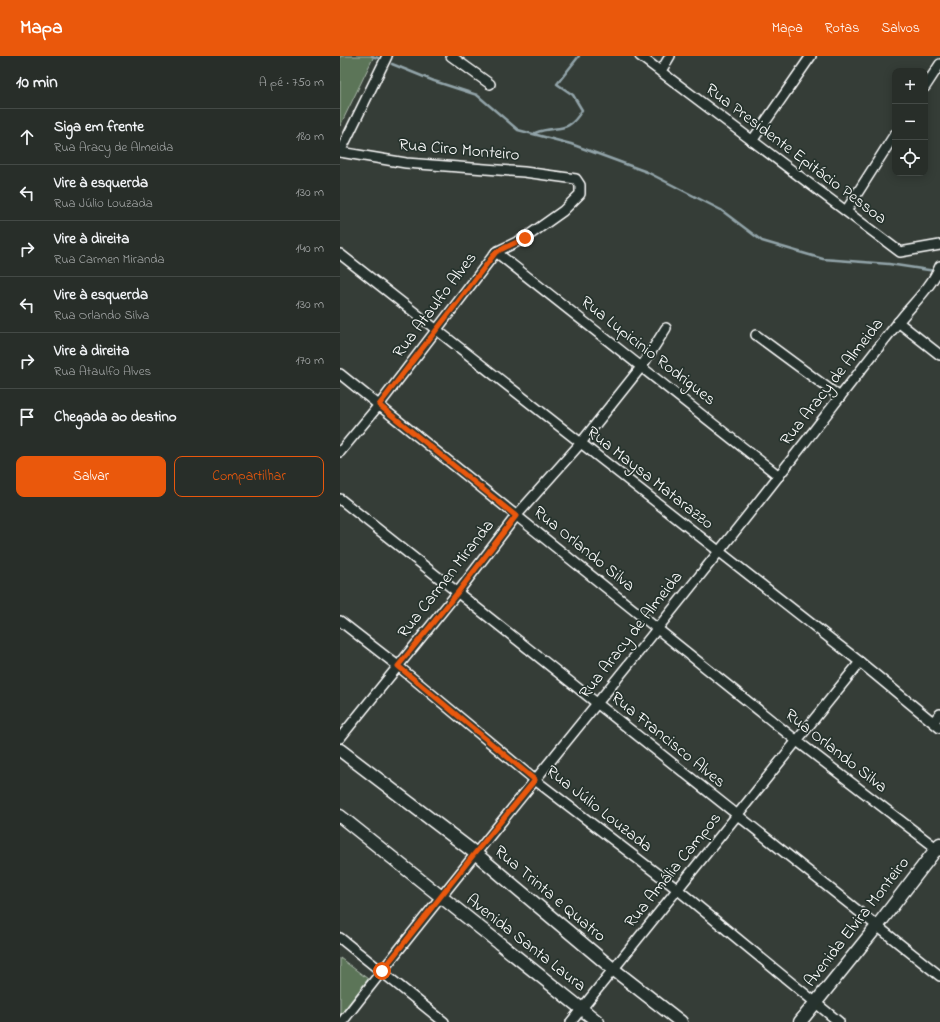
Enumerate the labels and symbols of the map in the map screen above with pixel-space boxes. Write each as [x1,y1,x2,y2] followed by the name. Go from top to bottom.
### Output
[700,77,892,231] street label: Rua Presidente Epitácio Pessoa
[397,132,521,168] street label: Rua Ciro Monteiro
[516,229,534,247] route end
[387,247,483,363] street label: Rua Ataulfo Alves
[574,290,721,413] street label: Rua Lupicinio Rodrigues
[774,313,891,452] street label: Rua Aracy de Almeida
[580,420,719,537] street label: Rua Maysa Matarazzo
[528,500,640,598] street label: Rua Orlando Silva
[392,514,500,644] street label: Rua Carmen Miranda
[573,566,690,705] street label: Rua Aracy de Almeida
[605,686,731,794] street label: Rua Francisco Alves
[779,703,893,799] street label: Rua Orlando Silva
[540,759,658,859] street label: Rua Júlio Louzada
[618,807,728,933] street label: Rua Amália Campos
[489,840,612,949] street label: Rua Trinta e Quatro
[798,851,916,992] street label: Avenida Elvira Monteiro
[460,888,592,998] street label: Avenida Santa Laura
[373,962,391,980] route start

